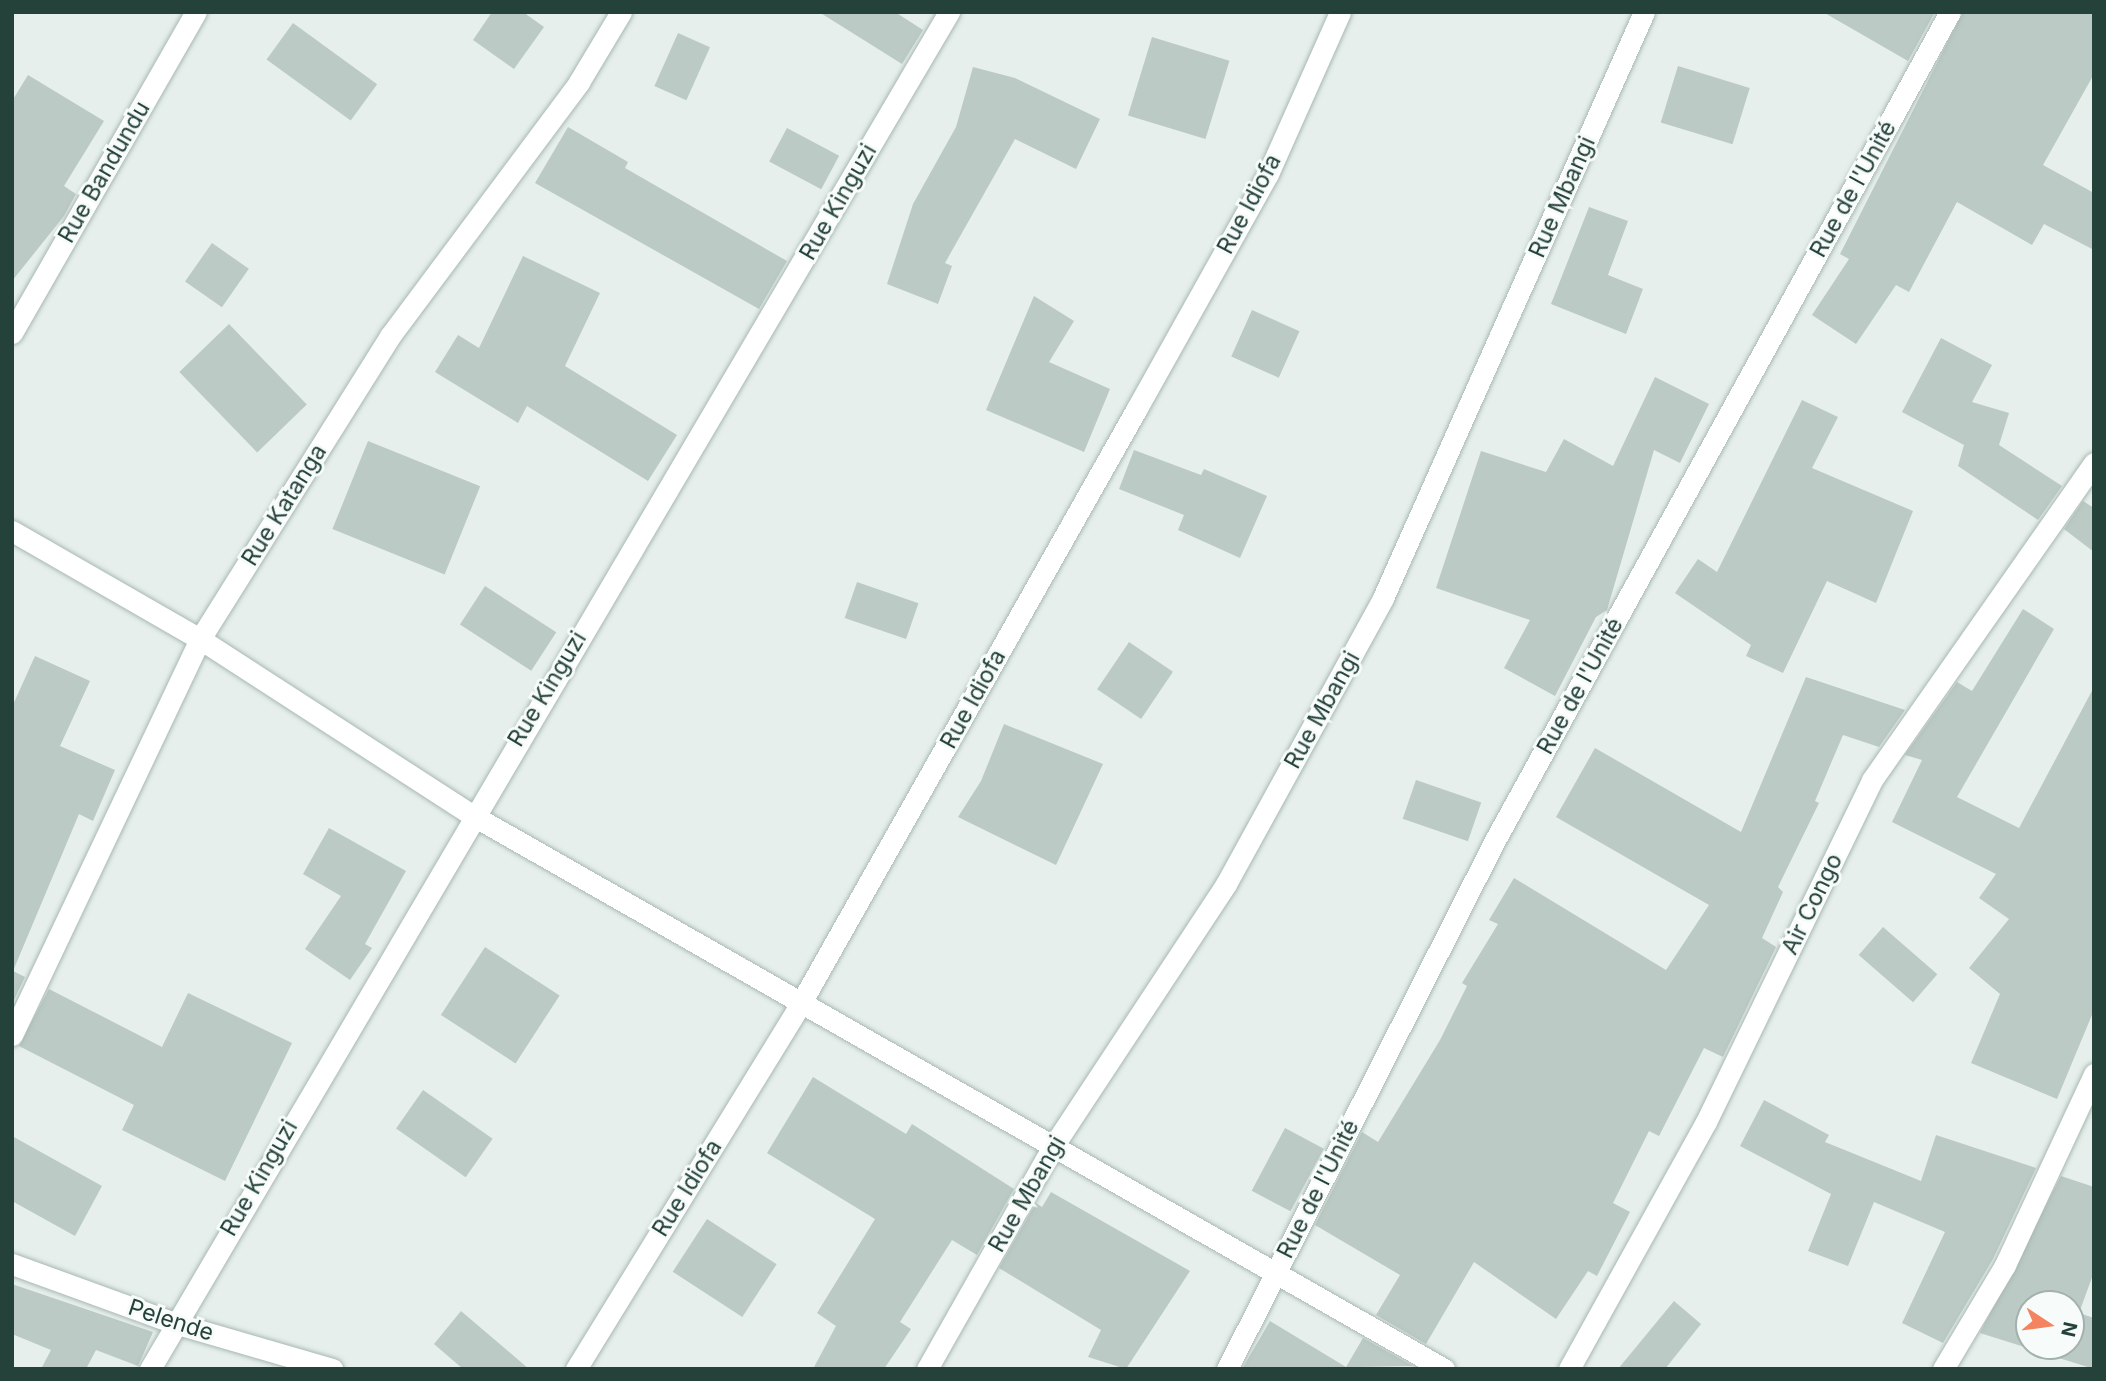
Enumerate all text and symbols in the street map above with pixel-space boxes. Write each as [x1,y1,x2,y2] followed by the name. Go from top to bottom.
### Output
[52,96,156,248] street label: Rue Bandundu
[1804,116,1902,262] street label: Rue de l'Unité
[1523,132,1601,262] street label: Rue Mbangi
[794,139,882,265] street label: Rue Kinguzi
[1211,149,1287,259] street label: Rue Idiofa
[236,439,332,571] street label: Rue Katanga
[1531,613,1629,759] street label: Rue de l'Unité
[502,627,592,751] street label: Rue Kinguzi
[935,645,1011,753] street label: Rue Idiofa
[1279,647,1365,773] street label: Rue Mbangi
[1776,849,1848,959] street label: Air Congo
[215,1115,303,1241] street label: Rue Kinguzi
[1271,1115,1365,1263] street label: Rue de l'Unité
[983,1131,1071,1257] street label: Rue Mbangi
[646,1134,728,1242] street label: Rue Idiofa
[2015,1290,2085,1360] north arrow
[125,1293,217,1347] street label: Pelende
[2056,1320,2082,1339] text: N

